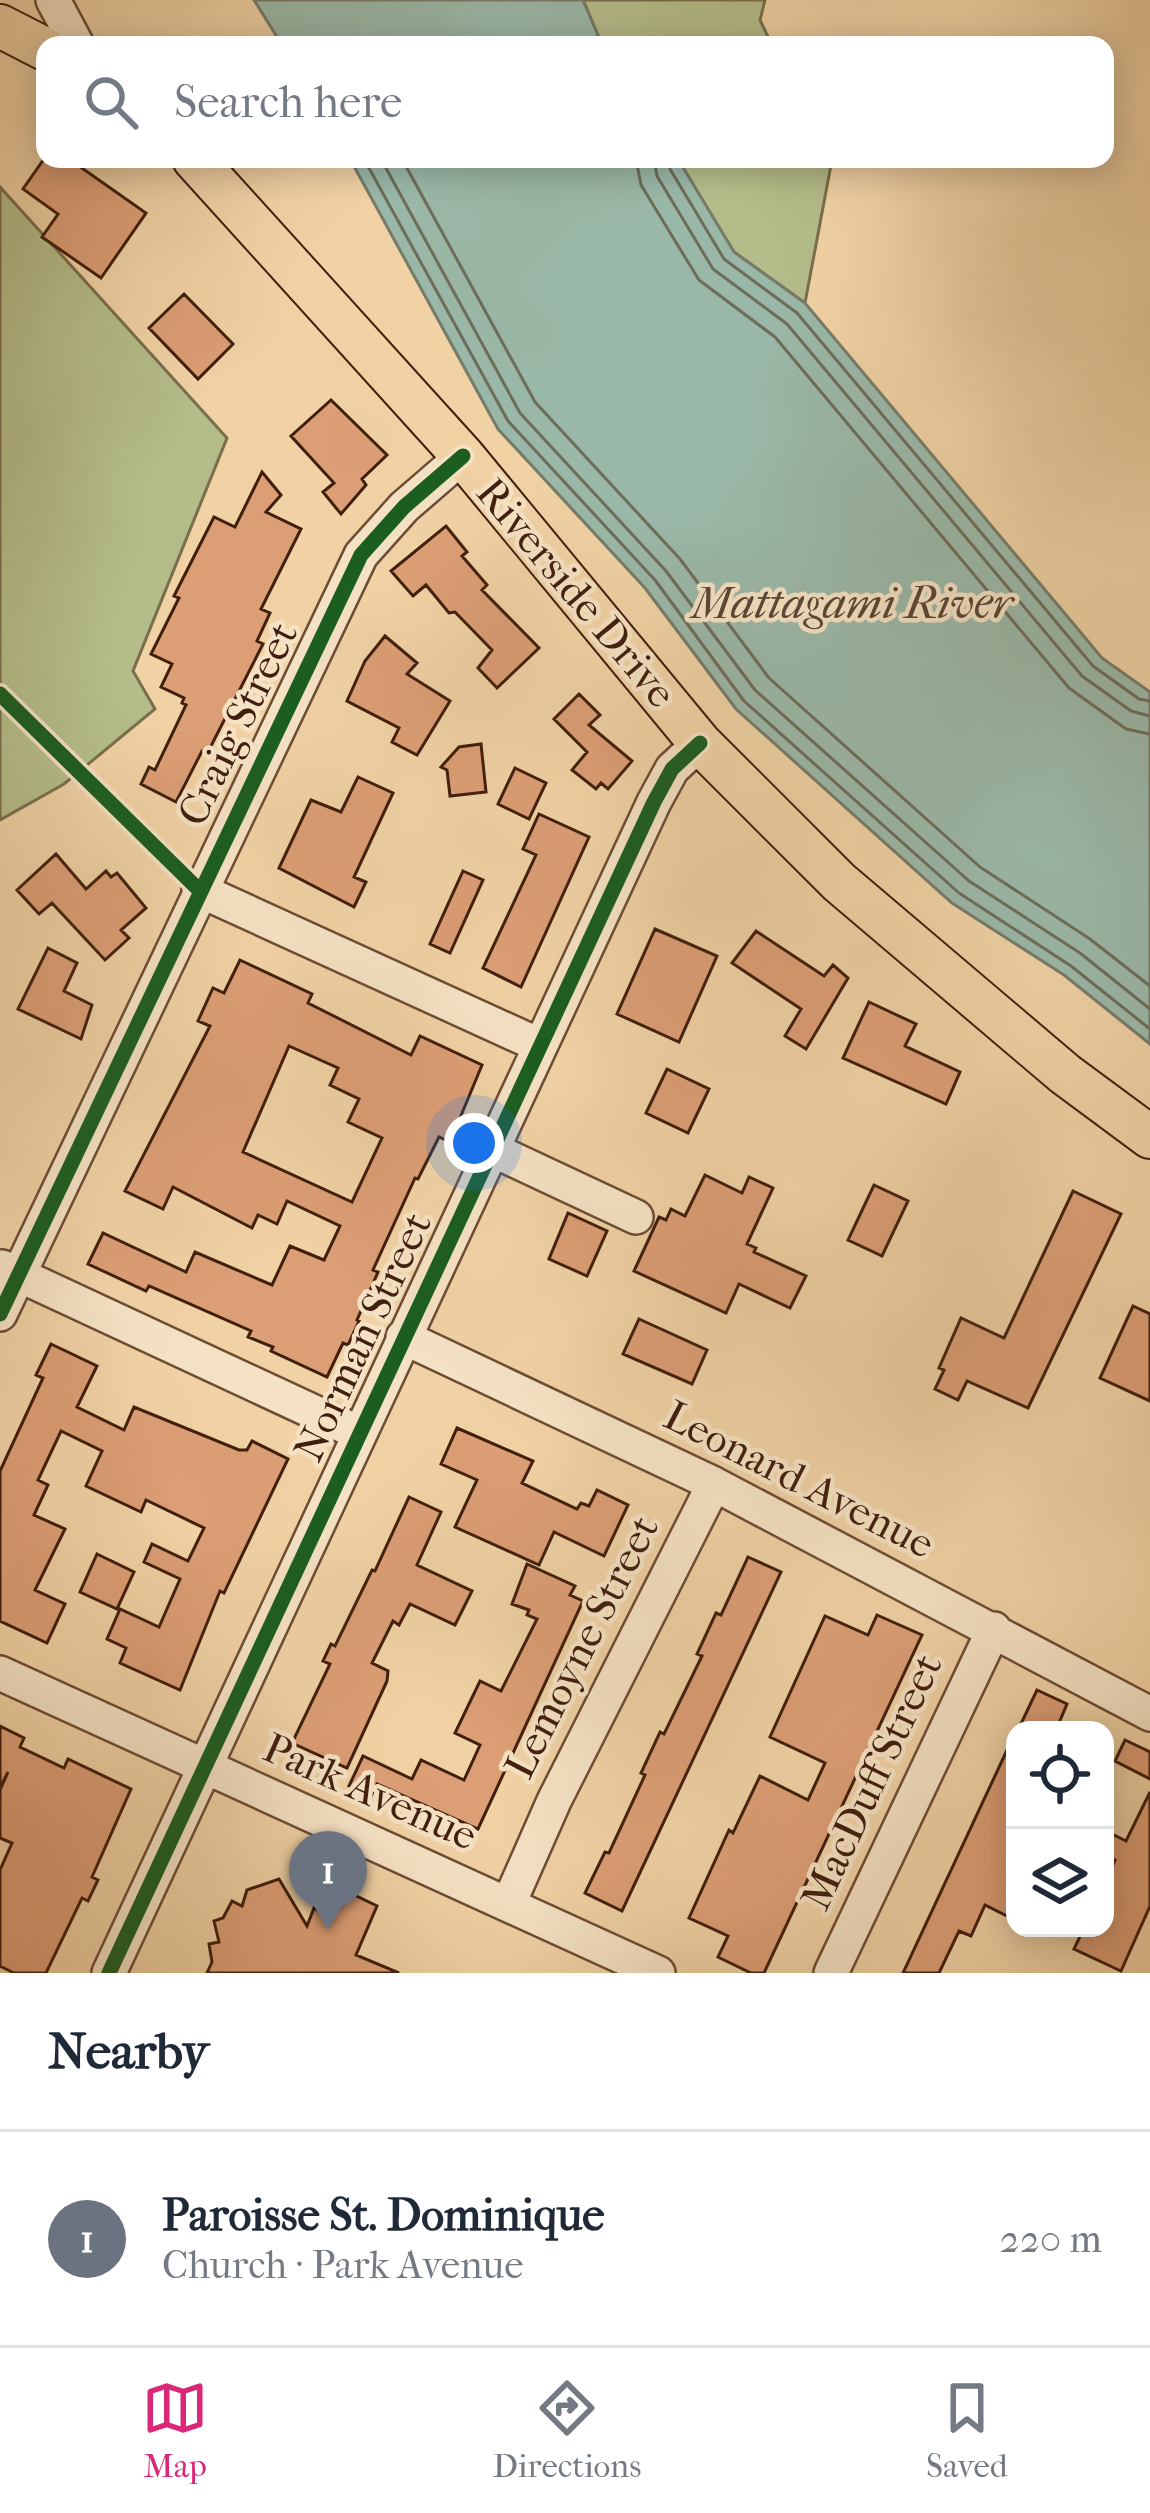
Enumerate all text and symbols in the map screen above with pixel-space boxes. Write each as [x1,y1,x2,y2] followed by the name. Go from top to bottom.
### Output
[36,36,1114,168] search box
[78,69,144,135] icon: search
[174,76,402,129] text: Search here
[466,469,686,717] street label: Riverside Drive
[688,577,1015,630] water label: Mattagami River
[168,614,308,834] street label: Craig Street
[444,1113,504,1173] your location
[284,1205,442,1469] street label: Norman Street
[656,1391,942,1569] street label: Leonard Avenue
[495,1508,669,1786] street label: Lemoyne Street
[791,1646,953,1918] street label: MacDuff Street
[1006,1721,1114,1937] map controls
[1006,1721,1114,1829] button: locate
[256,1723,484,1861] street label: Park Avenue
[1006,1829,1114,1937] button: layers
[289,1831,367,1930] pin: 1
[48,2021,209,2081] text: Nearby
[162,2189,605,2242] text: Paroisse St. Dominique
[80,2216,94,2262] text: 1
[1000,2216,1102,2262] text: 220 m
[162,2242,523,2288] text: Church · Park Avenue
[142,2375,208,2486] tab: Map
[493,2375,641,2486] tab: Directions
[926,2375,1008,2486] tab: Saved

